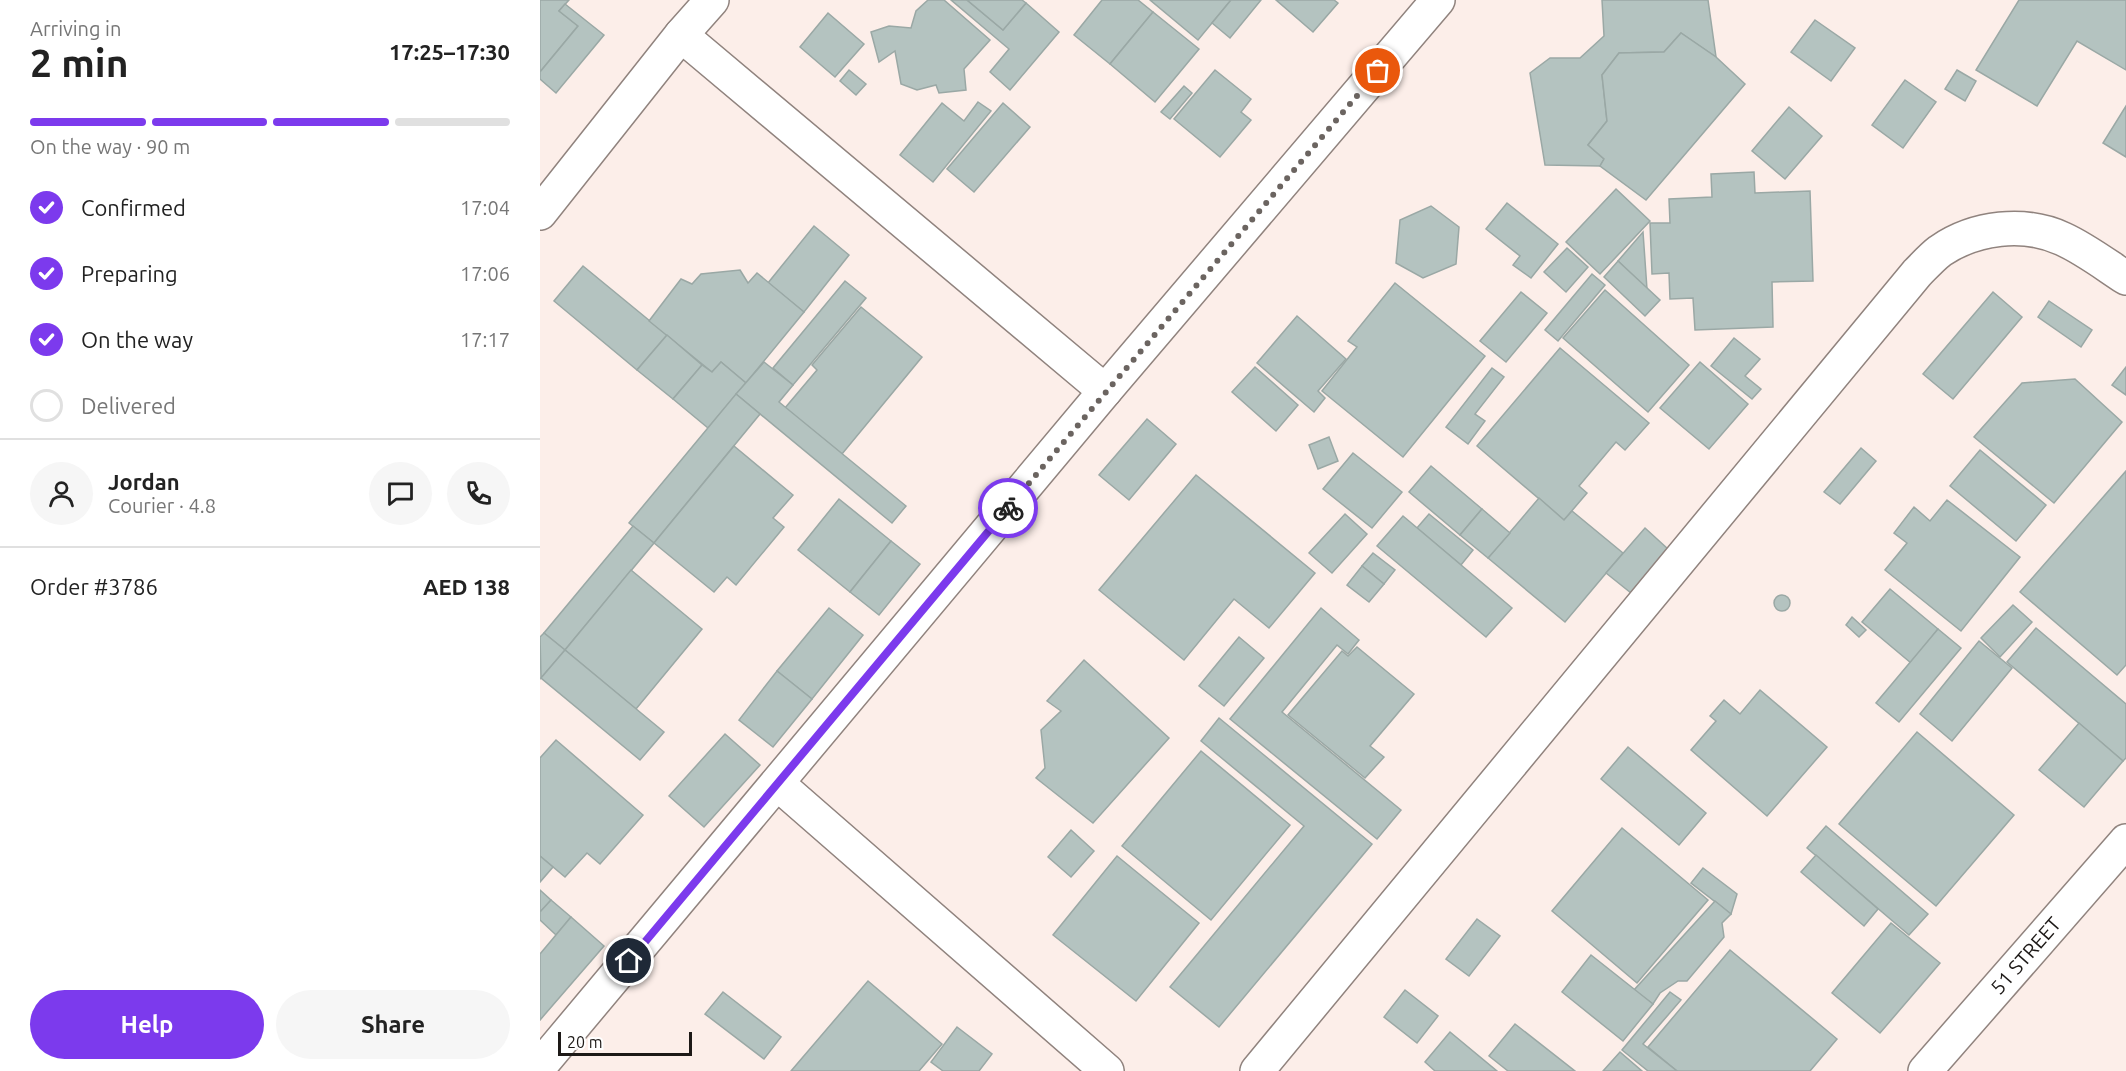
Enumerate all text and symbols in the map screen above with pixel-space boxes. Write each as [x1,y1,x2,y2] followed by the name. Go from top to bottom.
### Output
[30,17,121,40] text: Arriving in
[389,39,510,64] text: 17:25–17:30
[30,41,129,84] text: 2 min
[1352,45,1403,96] pin
[1361,54,1394,87] icon: bag
[30,135,190,158] text: On the way · 90 m
[30,191,63,224] icon: check
[81,195,186,220] text: Confirmed
[460,196,510,219] text: 17:04
[30,257,63,290] icon: check
[81,261,178,286] text: Preparing
[460,262,510,285] text: 17:06
[30,323,63,356] icon: check
[81,327,193,352] text: On the way
[460,328,510,351] text: 17:17
[81,393,176,418] text: Delivered
[30,462,93,525] button: person
[369,462,432,525] button: chat
[447,462,510,525] button: phone
[108,469,180,494] text: Jordan
[978,478,1038,538] courier
[992,492,1025,525] icon: bike
[108,494,216,517] text: Courier · 4.8
[30,574,158,599] text: Order #3786
[423,574,510,599] text: AED 138
[1985,912,2065,999] street label: 51 STREET
[603,935,654,986] pin
[612,944,645,977] icon: home
[30,990,264,1059] button: Help
[276,990,510,1059] button: Share
[558,1029,692,1056] scale bar
[567,1033,603,1051] text: 20 m

